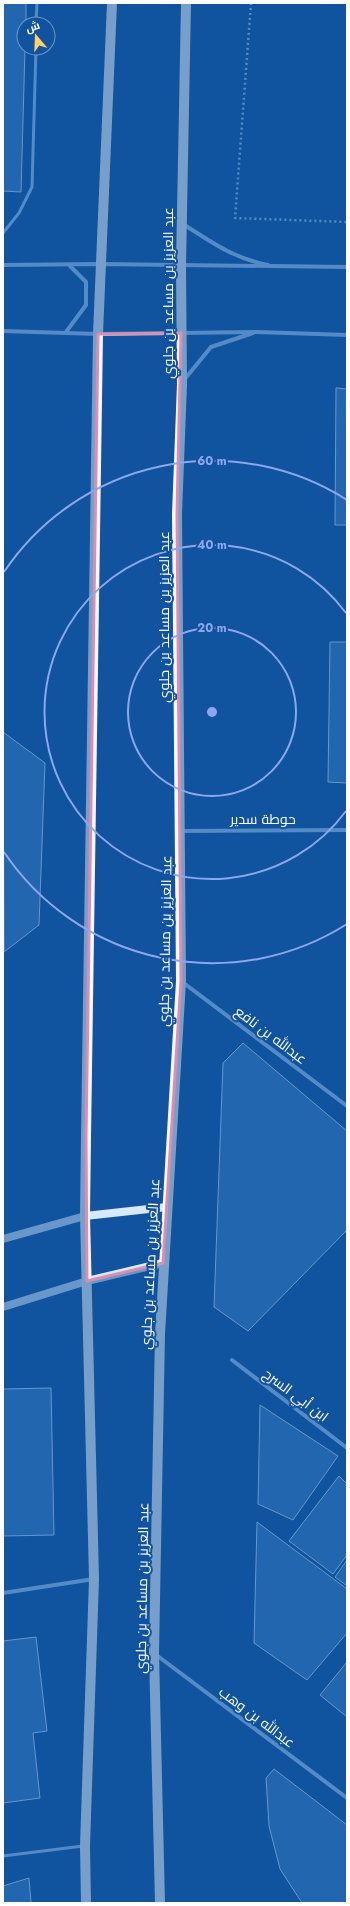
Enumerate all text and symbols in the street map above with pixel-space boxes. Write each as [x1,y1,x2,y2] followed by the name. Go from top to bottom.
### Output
[16,16,56,56] north arrow
[23,17,42,36] text: ش
[158,207,180,379] street label: عبد العزيز بن مساعد بن جلوي
[197,452,227,470] text: 60 m
[154,531,176,703] street label: عبد العزيز بن مساعد بن جلوي
[197,536,227,554] text: 40 m
[197,619,227,637] text: 20 m
[205,705,219,719] centre of rings
[229,809,296,829] street label: حوطة سدير
[154,855,178,1027] street label: عبد العزيز بن مساعد بن جلوي
[231,1001,311,1069] street label: عبدالله بن نافع
[136,1178,166,1350] street label: عبد العزيز بن مساعد بن جلوي
[258,1364,333,1428] street label: ابن أبي السرح
[131,1502,155,1674] street label: عبد العزيز بن مساعد بن جلوي
[215,1682,299,1752] street label: عبدالله بن وهب

